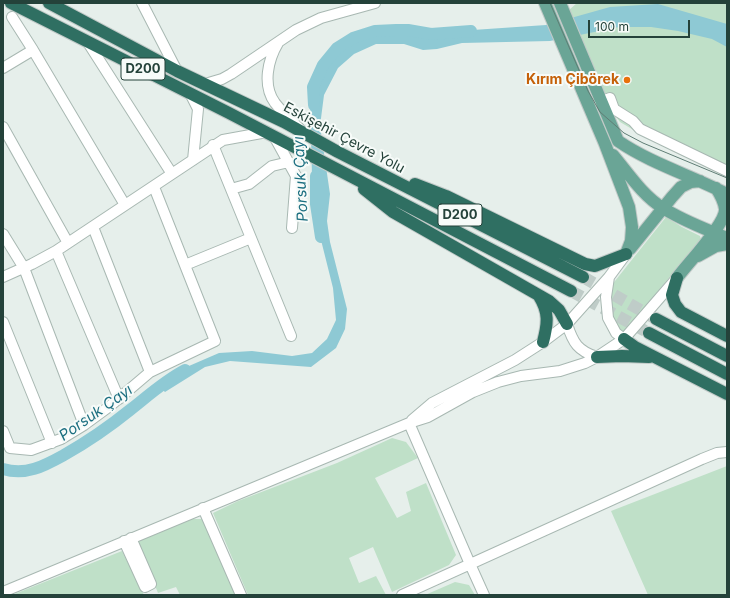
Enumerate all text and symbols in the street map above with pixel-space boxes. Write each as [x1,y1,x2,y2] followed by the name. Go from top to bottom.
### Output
[590,12,692,38] scale bar
[595,19,629,34] text: 100 m
[121,58,165,80] road number: D200
[526,72,619,88] place label: Kırım Çibörek
[622,75,632,85] marker: Kırım Çibörek
[280,99,408,177] street label: Eskişehir Çevre Yolu
[290,136,312,222] water label: Porsuk Çayı
[438,204,482,226] road number: D200
[56,381,136,445] water label: Porsuk Çayı

